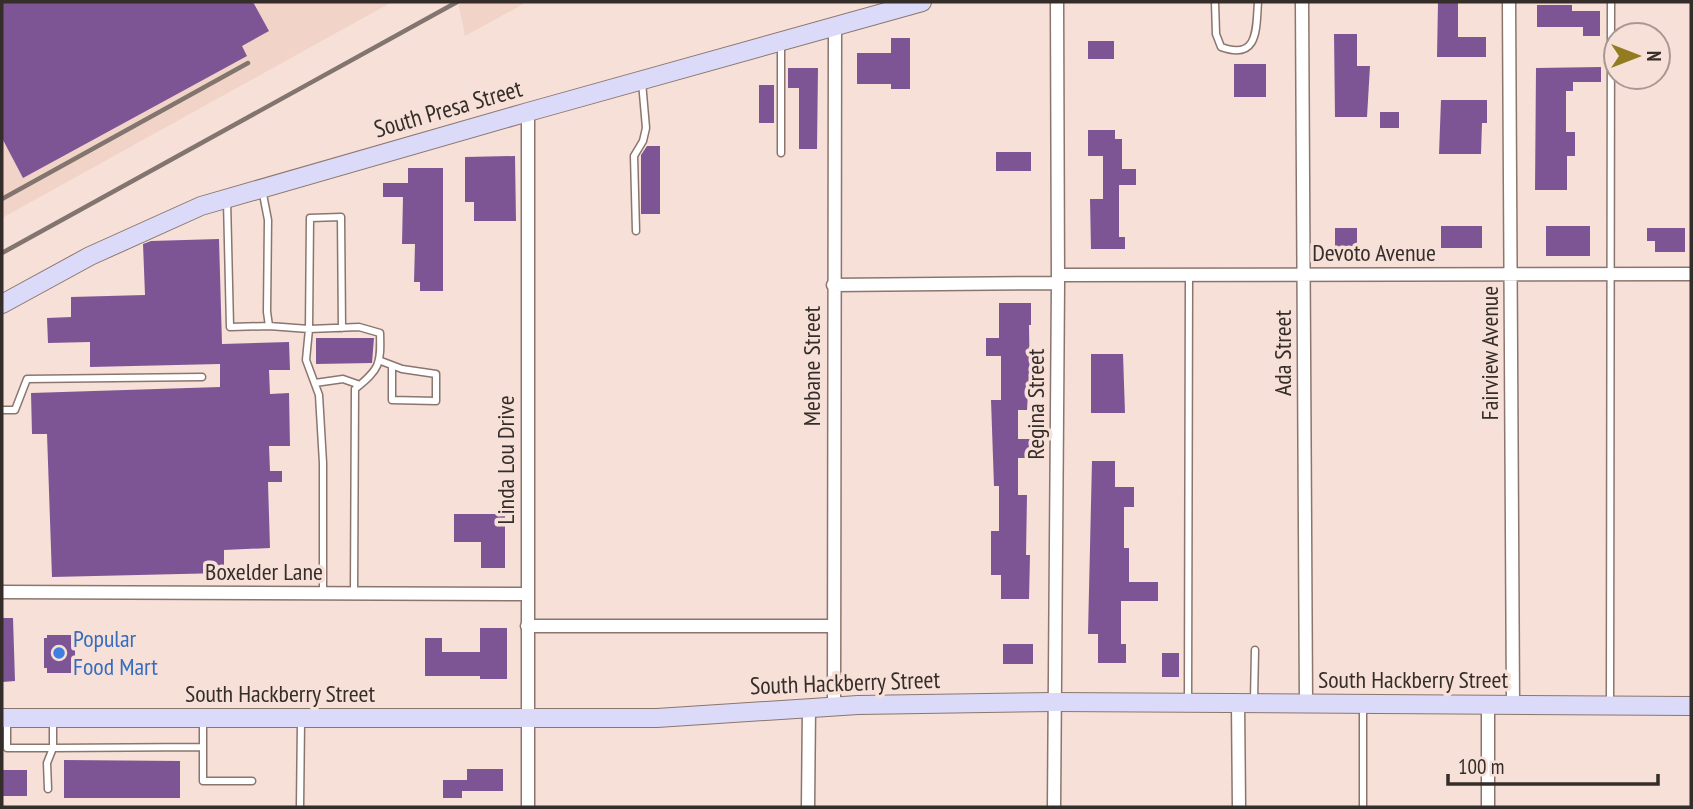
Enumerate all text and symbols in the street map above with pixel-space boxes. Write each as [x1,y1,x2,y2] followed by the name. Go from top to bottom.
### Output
[1602,21,1672,91] north arrow
[1642,51,1666,61] text: N
[370,73,526,144] street label: South Presa Street
[1312,237,1436,268] street label: Devoto Avenue
[1474,286,1505,420] street label: Fairview Avenue
[796,305,827,426] street label: Mebane Street
[1267,310,1298,396] street label: Ada Street
[1020,348,1051,459] street label: Regina Street
[490,395,521,525] street label: Linda Lou Drive
[205,556,323,587] street label: Boxelder Lane
[73,623,158,682] place label: Popular Food Mart
[51,645,67,661] marker: Popular Food Mart
[749,664,941,701] street label: South Hackberry Street
[1318,664,1508,695] street label: South Hackberry Street
[185,678,375,709] street label: South Hackberry Street
[1448,742,1658,786] scale bar
[1458,753,1504,780] text: 100 m

